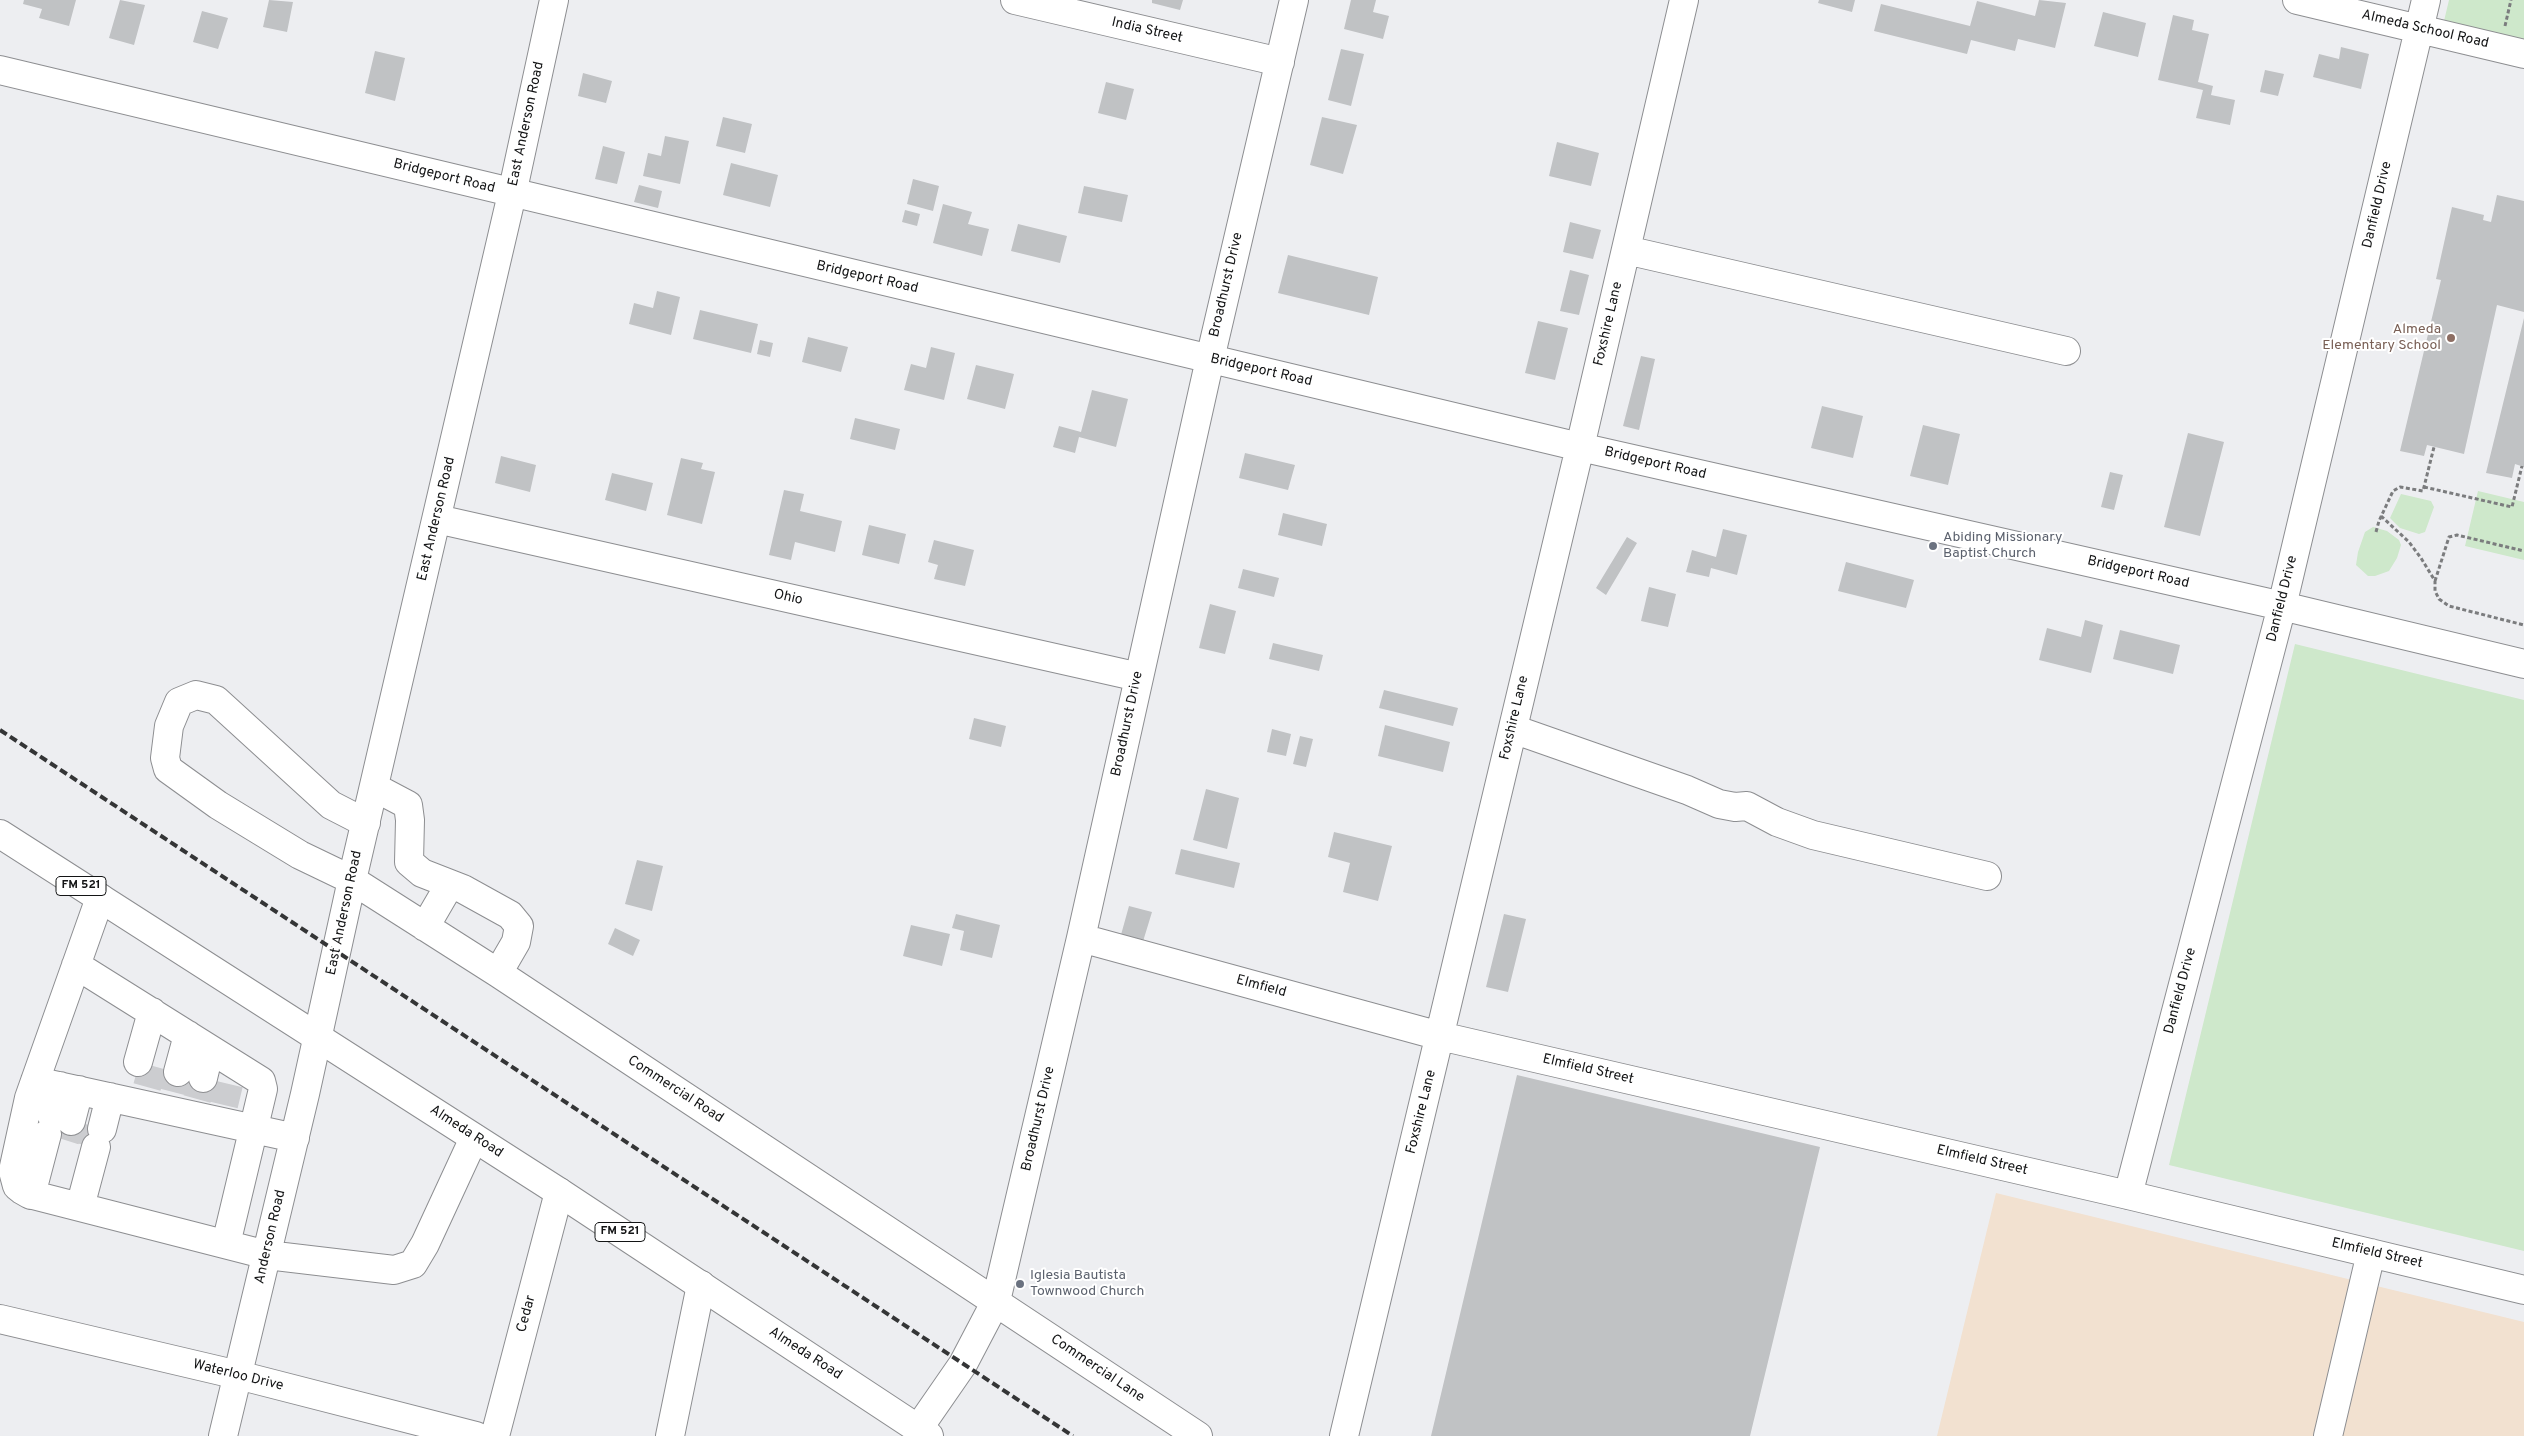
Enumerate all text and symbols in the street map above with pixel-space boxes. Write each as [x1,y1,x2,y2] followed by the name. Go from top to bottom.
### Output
[2360,7,2490,53] street label: Almeda School Road
[1110,15,1184,47] street label: India Street
[506,60,548,188] street label: East Anderson Road
[392,156,496,198] street label: Bridgeport Road
[2360,160,2396,250] street label: Danfield Drive
[1207,231,1247,339] street label: Broadhurst Drive
[814,258,920,298] street label: Bridgeport Road
[1591,280,1627,368] street label: Foxshire Lane
[2322,322,2441,354] place label: Almeda Elementary School
[2445,332,2457,344] marker: Almeda Elementary School
[1208,351,1314,391] street label: Bridgeport Road
[1602,444,1708,484] street label: Bridgeport Road
[415,455,459,583] street label: East Anderson Road
[1943,530,2062,562] place label: Abiding Missionary Baptist Church
[1927,540,1939,552] marker: Abiding Missionary Baptist Church
[2085,553,2191,593] street label: Bridgeport Road
[2264,554,2302,644] street label: Danfield Drive
[772,587,804,609] street label: Ohio
[1109,670,1147,778] street label: Broadhurst Drive
[1497,674,1533,762] street label: Foxshire Lane
[324,849,366,977] street label: East Anderson Road
[56,876,106,896] road number: FM 521
[2161,946,2201,1036] street label: Danfield Drive
[1234,972,1288,1002] street label: Elmfield
[1541,1051,1635,1089] street label: Elmfield Street
[624,1053,726,1127] street label: Commercial Road
[1019,1065,1059,1173] street label: Broadhurst Drive
[1403,1068,1441,1156] street label: Foxshire Lane
[426,1102,506,1162] street label: Almeda Road
[1935,1142,2029,1180] street label: Elmfield Street
[252,1188,290,1286] street label: Anderson Road
[595,1222,645,1242] road number: FM 521
[2330,1235,2424,1273] street label: Elmfield Street
[1030,1268,1144,1300] place label: Iglesia Bautista Townwood Church
[1014,1278,1026,1290] marker: Iglesia Bautista Townwood Church
[514,1294,540,1334] street label: Cedar
[765,1324,845,1384] street label: Almeda Road
[1047,1331,1147,1407] street label: Commercial Lane
[191,1357,285,1395] street label: Waterloo Drive

